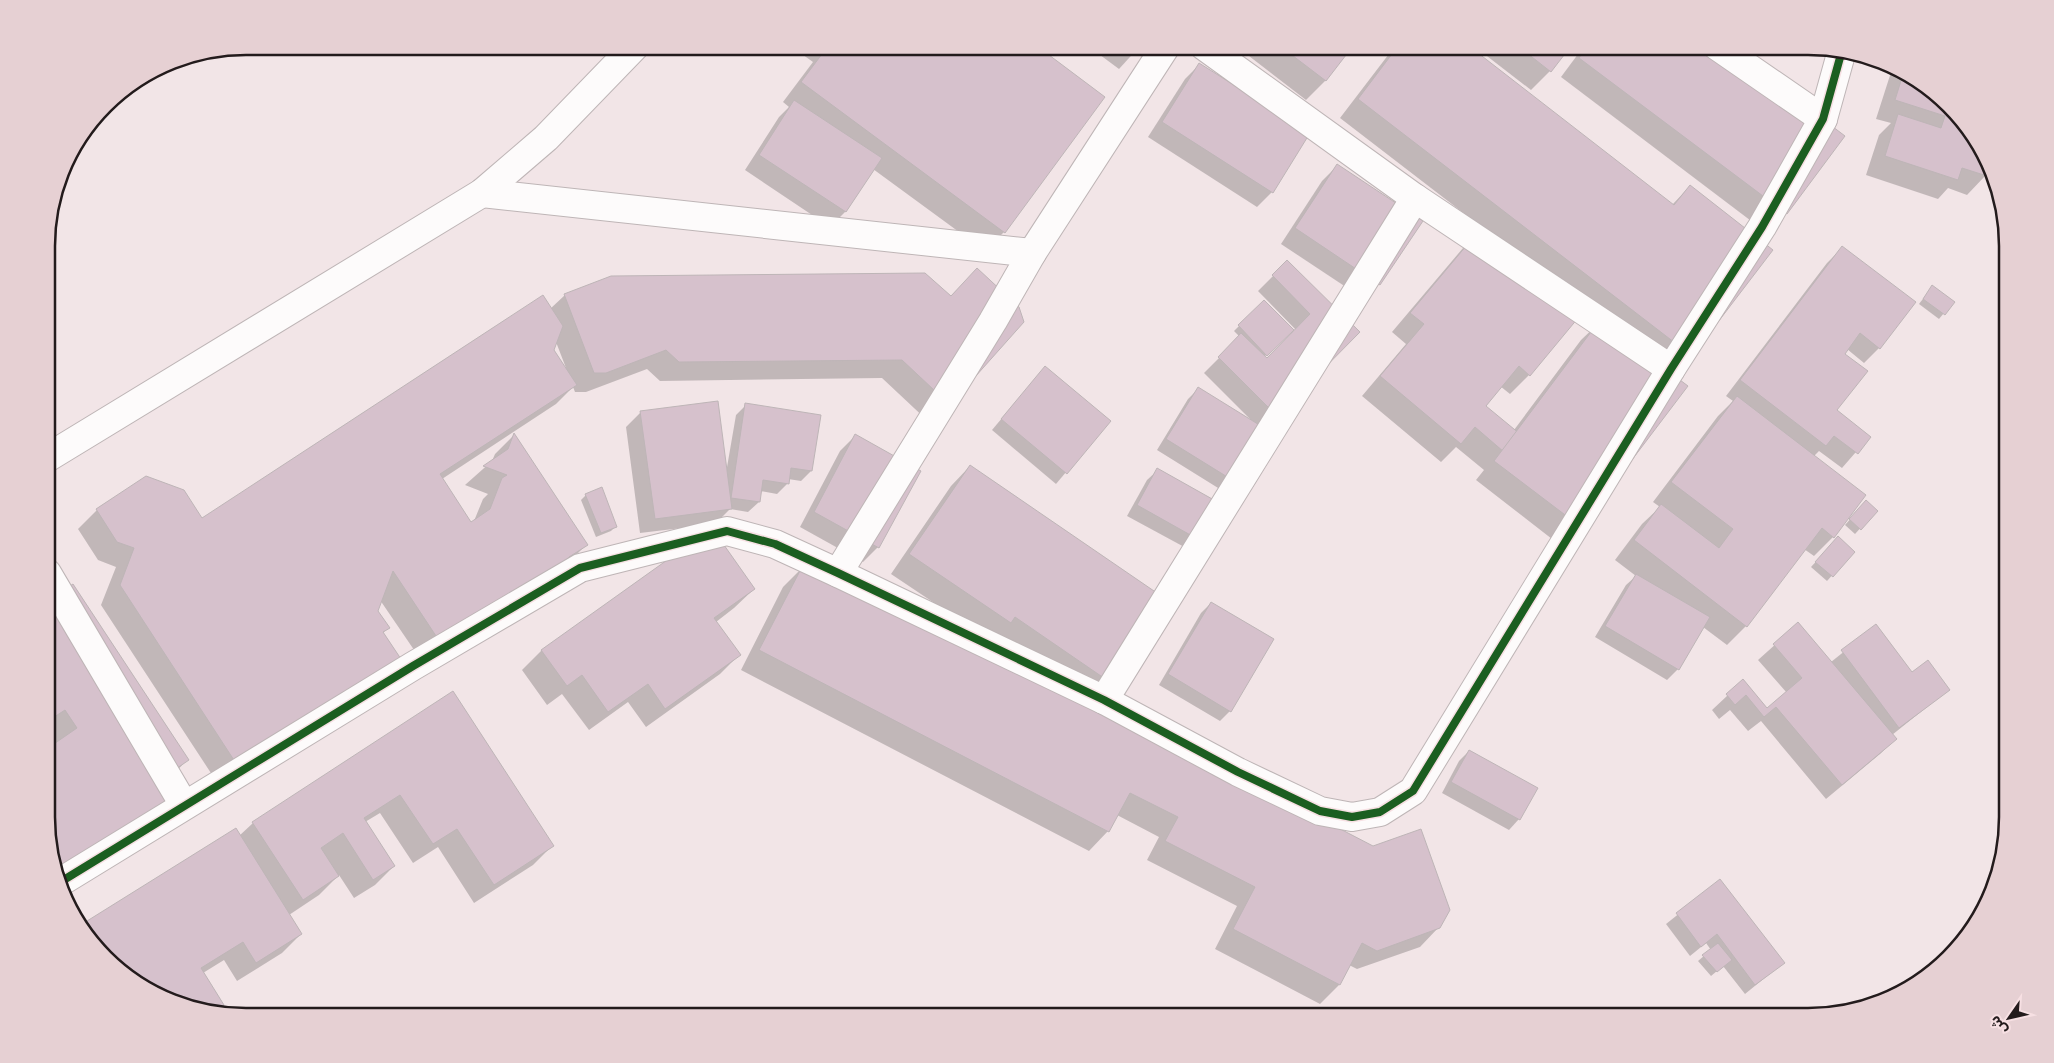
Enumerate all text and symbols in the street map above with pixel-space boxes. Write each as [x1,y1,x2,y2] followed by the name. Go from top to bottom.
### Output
[1984,993,2034,1043] north arrow
[1985,1013,2010,1038] text: ش

